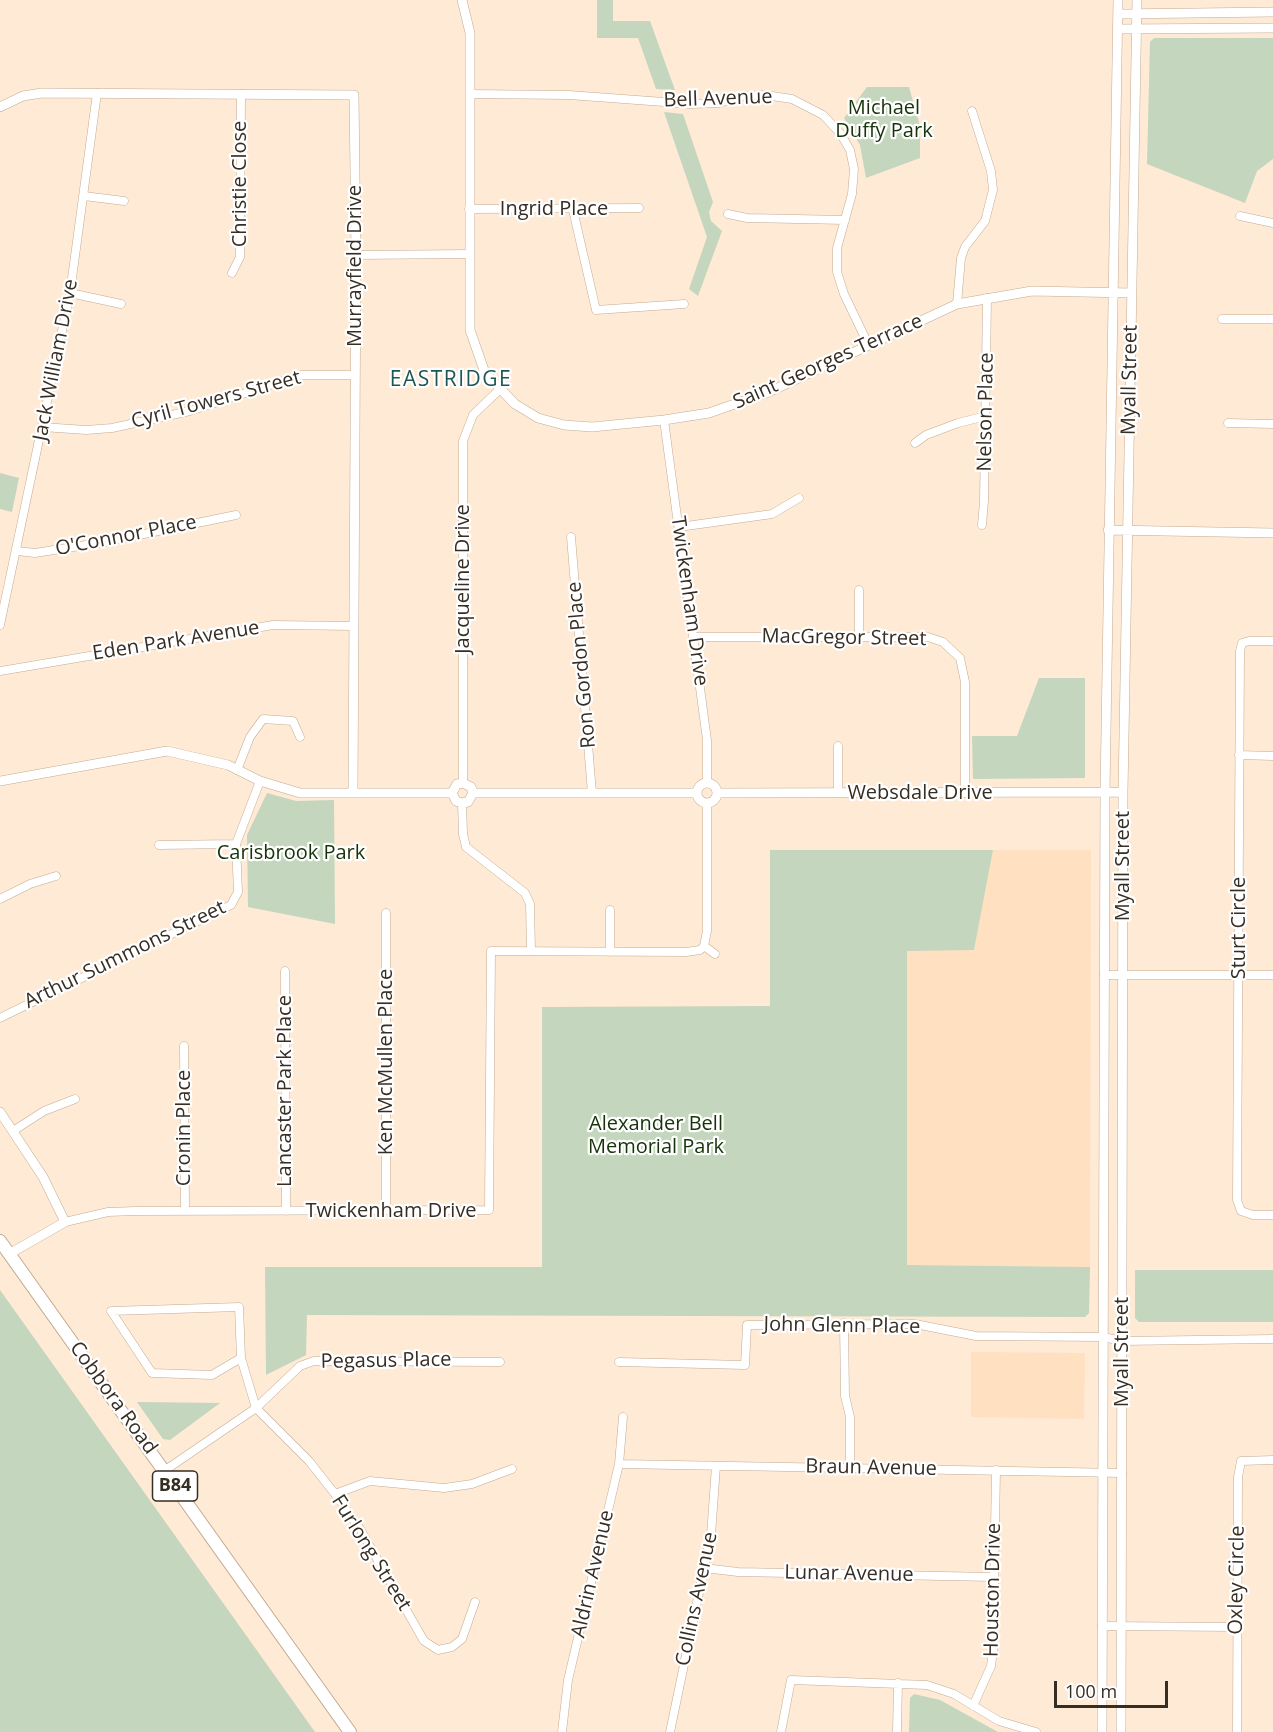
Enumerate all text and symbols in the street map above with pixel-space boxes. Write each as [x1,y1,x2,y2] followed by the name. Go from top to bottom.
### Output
[663,85,773,113] street label: Bell Avenue
[835,96,933,143] park label: Michael Duffy Park
[228,121,252,247] street label: Christie Close
[343,185,367,347] street label: Murrayfield Drive
[500,197,608,221] street label: Ingrid Place
[29,277,83,443] street label: Jack William Drive
[729,309,927,415] street label: Saint Georges Terrace
[1117,325,1143,435] street label: Myall Street
[973,352,999,472] street label: Nelson Place
[129,366,303,434] street label: Cyril Towers Street
[390,367,512,393] district label: EASTRIDGE
[451,504,475,654] street label: Jacqueline Drive
[53,511,199,561] street label: O'Connor Place
[665,515,713,687] street label: Twickenham Drive
[563,581,601,749] street label: Ron Gordon Place
[91,616,261,666] street label: Eden Park Avenue
[761,625,927,651] street label: MacGregor Street
[847,781,993,805] street label: Websdale Drive
[1111,811,1135,921] street label: Myall Street
[217,841,365,865] park label: Carisbrook Park
[1227,877,1251,979] street label: Sturt Circle
[20,896,230,1014] street label: Arthur Summons Street
[374,969,398,1155] street label: Ken McMullen Place
[273,995,297,1187] street label: Lancaster Park Place
[172,1070,196,1186] street label: Cronin Place
[588,1112,724,1159] park label: Alexander Bell Memorial Park
[305,1199,477,1223] street label: Twickenham Drive
[1110,1297,1134,1407] street label: Myall Street
[763,1313,921,1339] street label: John Glenn Place
[64,1337,162,1459] street label: Cobbora Road
[320,1348,452,1374] street label: Pegasus Place
[805,1455,937,1481] street label: Braun Avenue
[152,1471,198,1501] road number: B84
[326,1491,416,1615] street label: Furlong Street
[567,1508,619,1640] street label: Aldrin Avenue
[980,1523,1006,1657] street label: Houston Drive
[1224,1525,1250,1635] street label: Oxley Circle
[671,1530,723,1668] street label: Collins Avenue
[784,1561,914,1587] street label: Lunar Avenue
[1057,1669,1171,1707] scale bar
[1065,1679,1117,1703] text: 100 m

